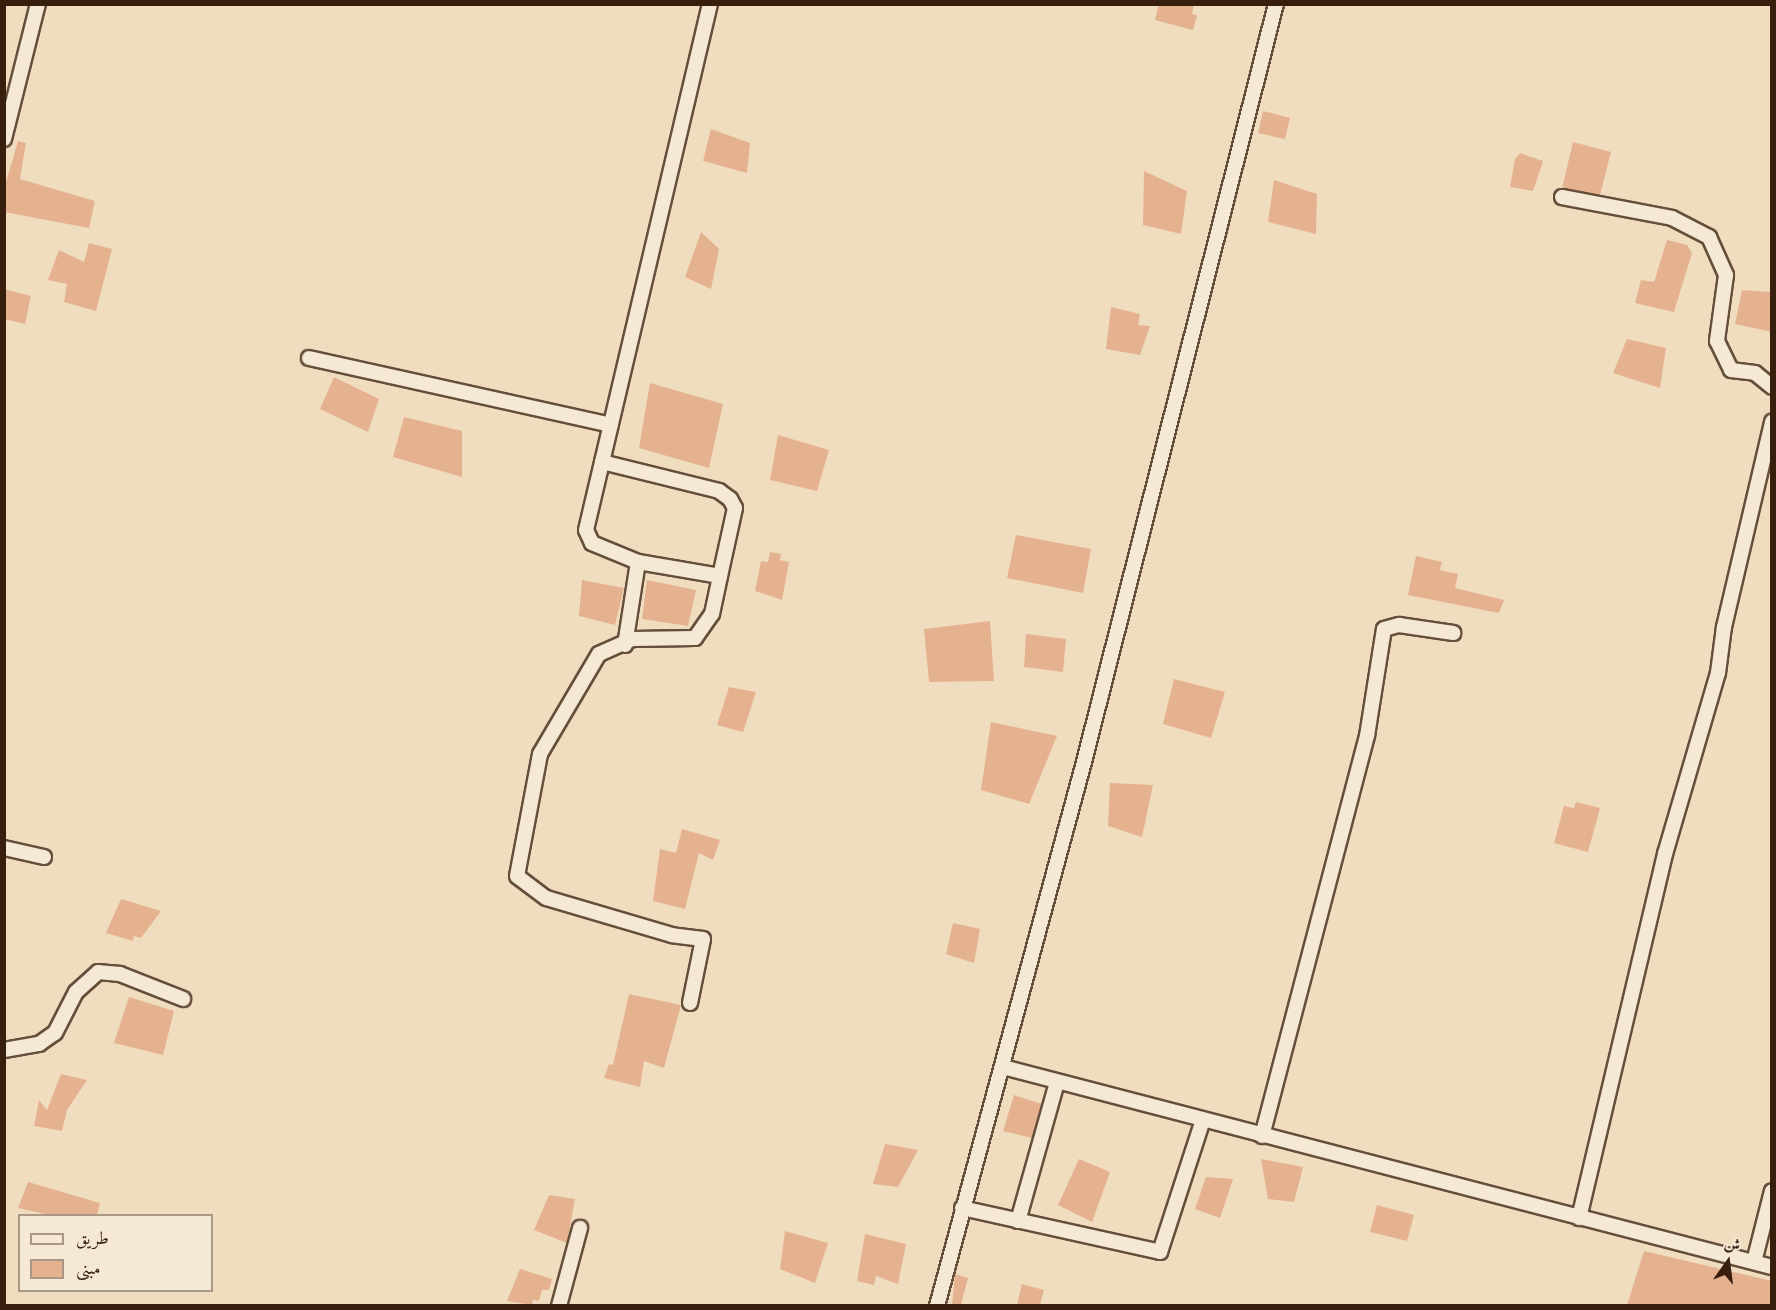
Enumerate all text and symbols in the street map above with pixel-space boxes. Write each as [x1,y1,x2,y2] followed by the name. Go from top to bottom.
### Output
[18,1214,213,1292] legend
[76,1227,109,1249] text: طريق
[1698,1232,1758,1292] north arrow
[1722,1233,1742,1255] text: ش
[76,1257,101,1279] text: مبنى

